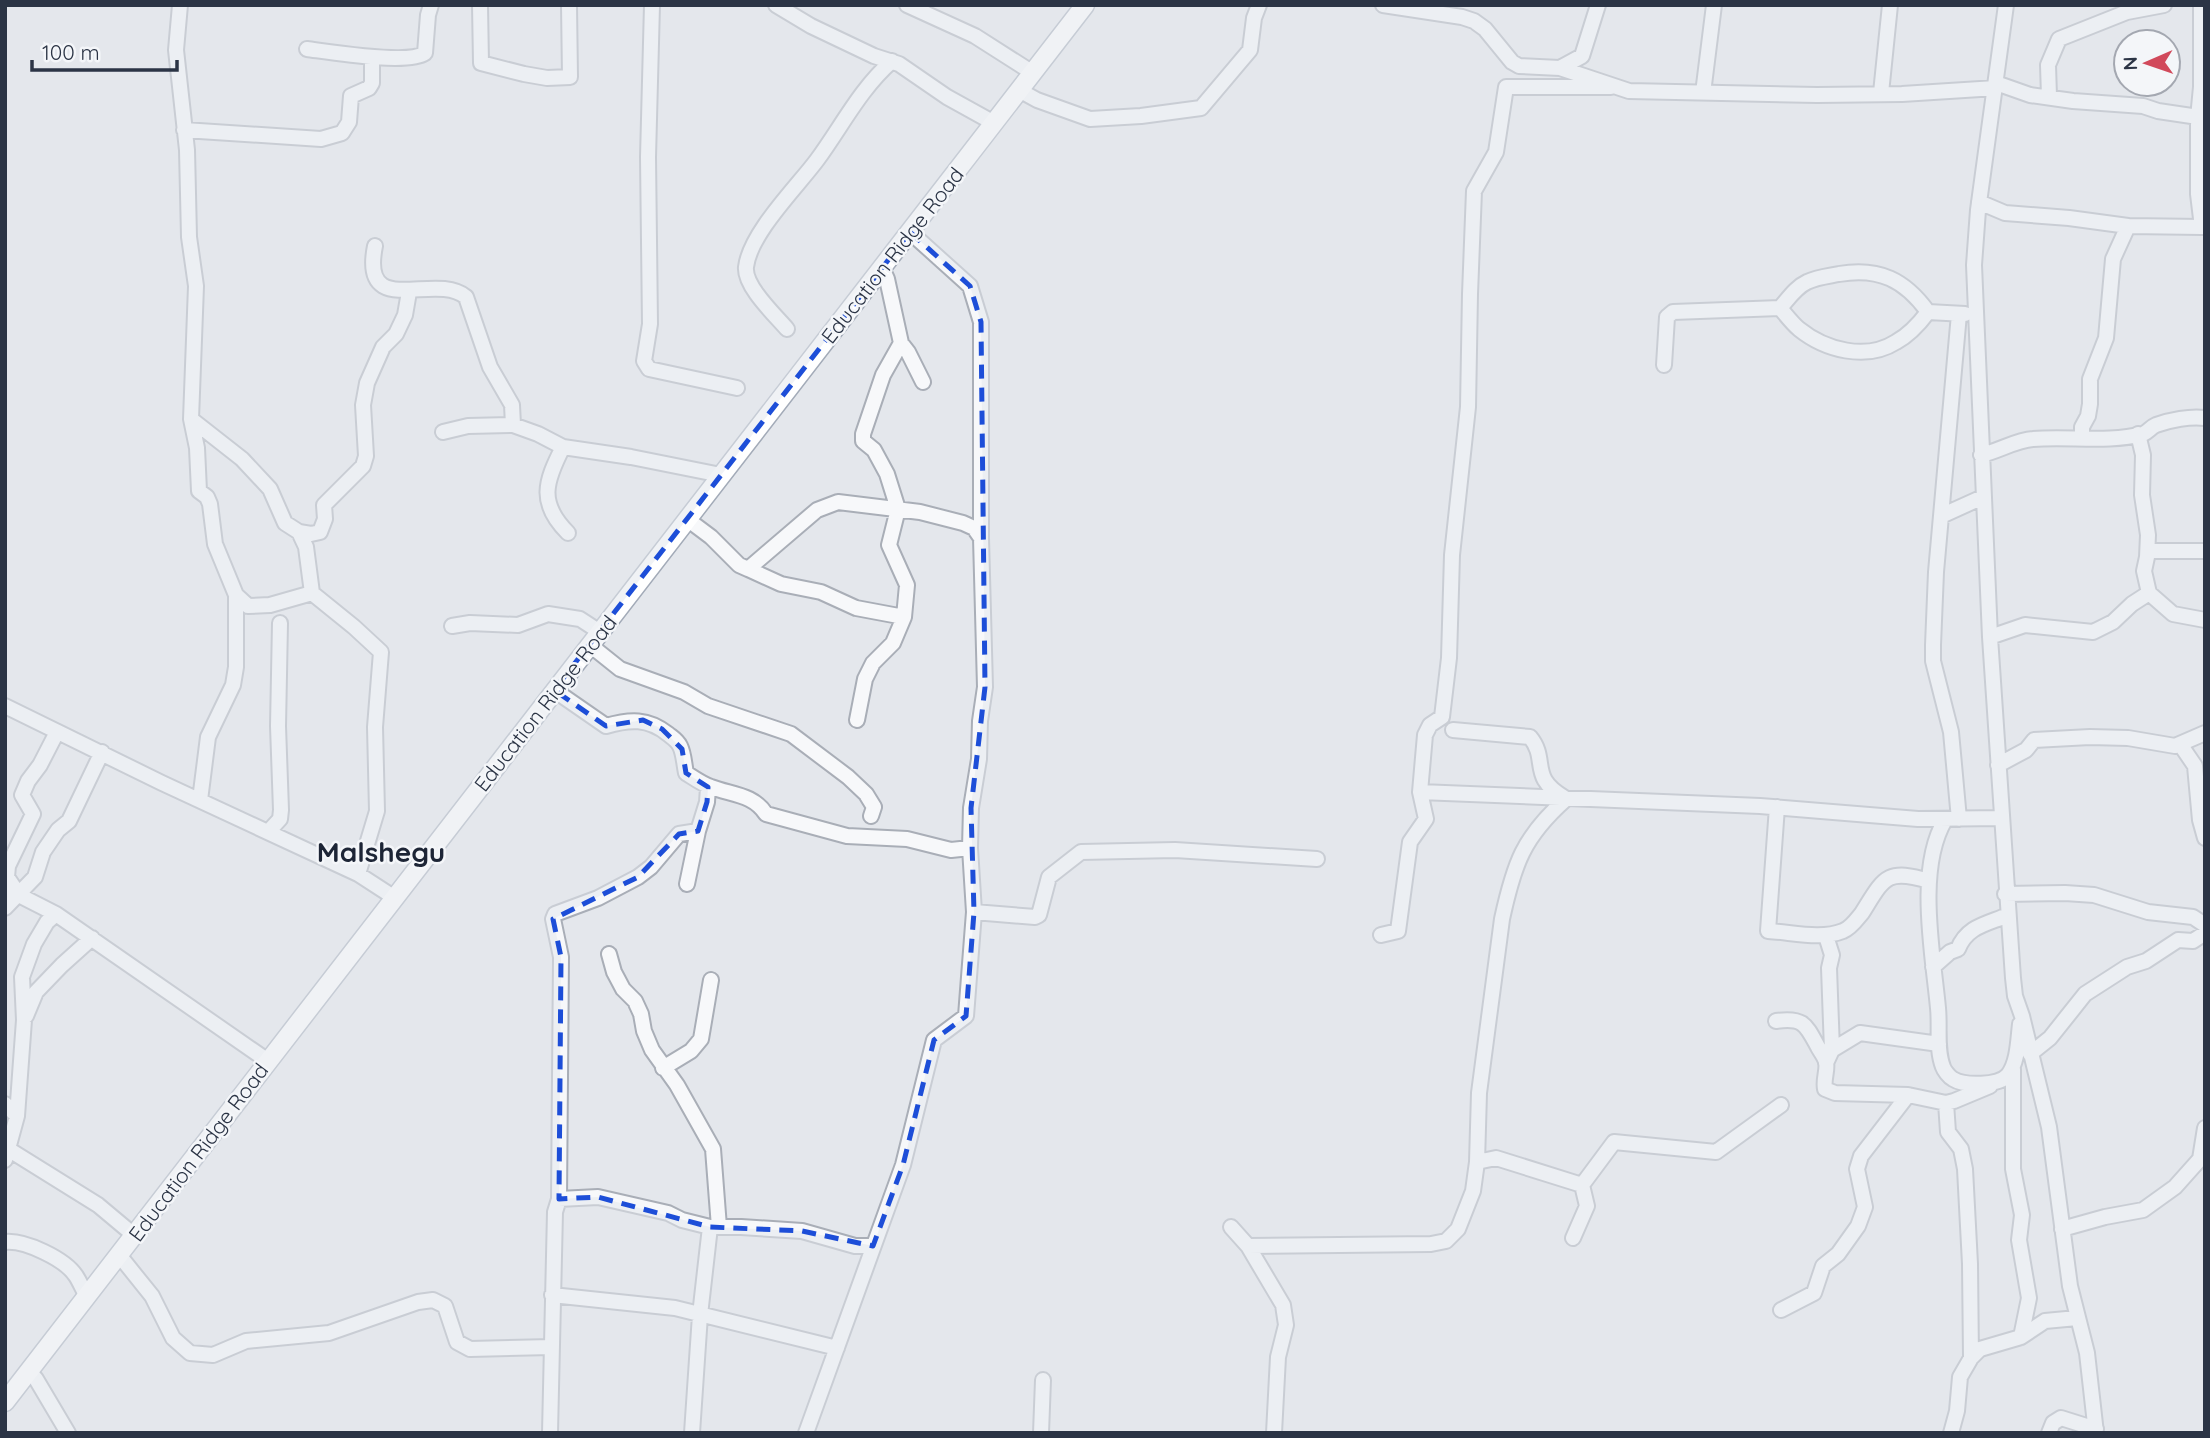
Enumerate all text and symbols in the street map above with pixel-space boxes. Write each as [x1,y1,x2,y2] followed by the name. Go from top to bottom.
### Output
[32,28,177,72] scale bar
[2112,28,2182,98] north arrow
[42,39,100,65] text: 100 m
[2118,56,2142,71] text: N
[815,162,969,348] street label: Education Ridge Road
[468,610,622,796] street label: Education Ridge Road
[317,834,445,869] district label: Malshegu
[123,1058,273,1246] street label: Education Ridge Road

